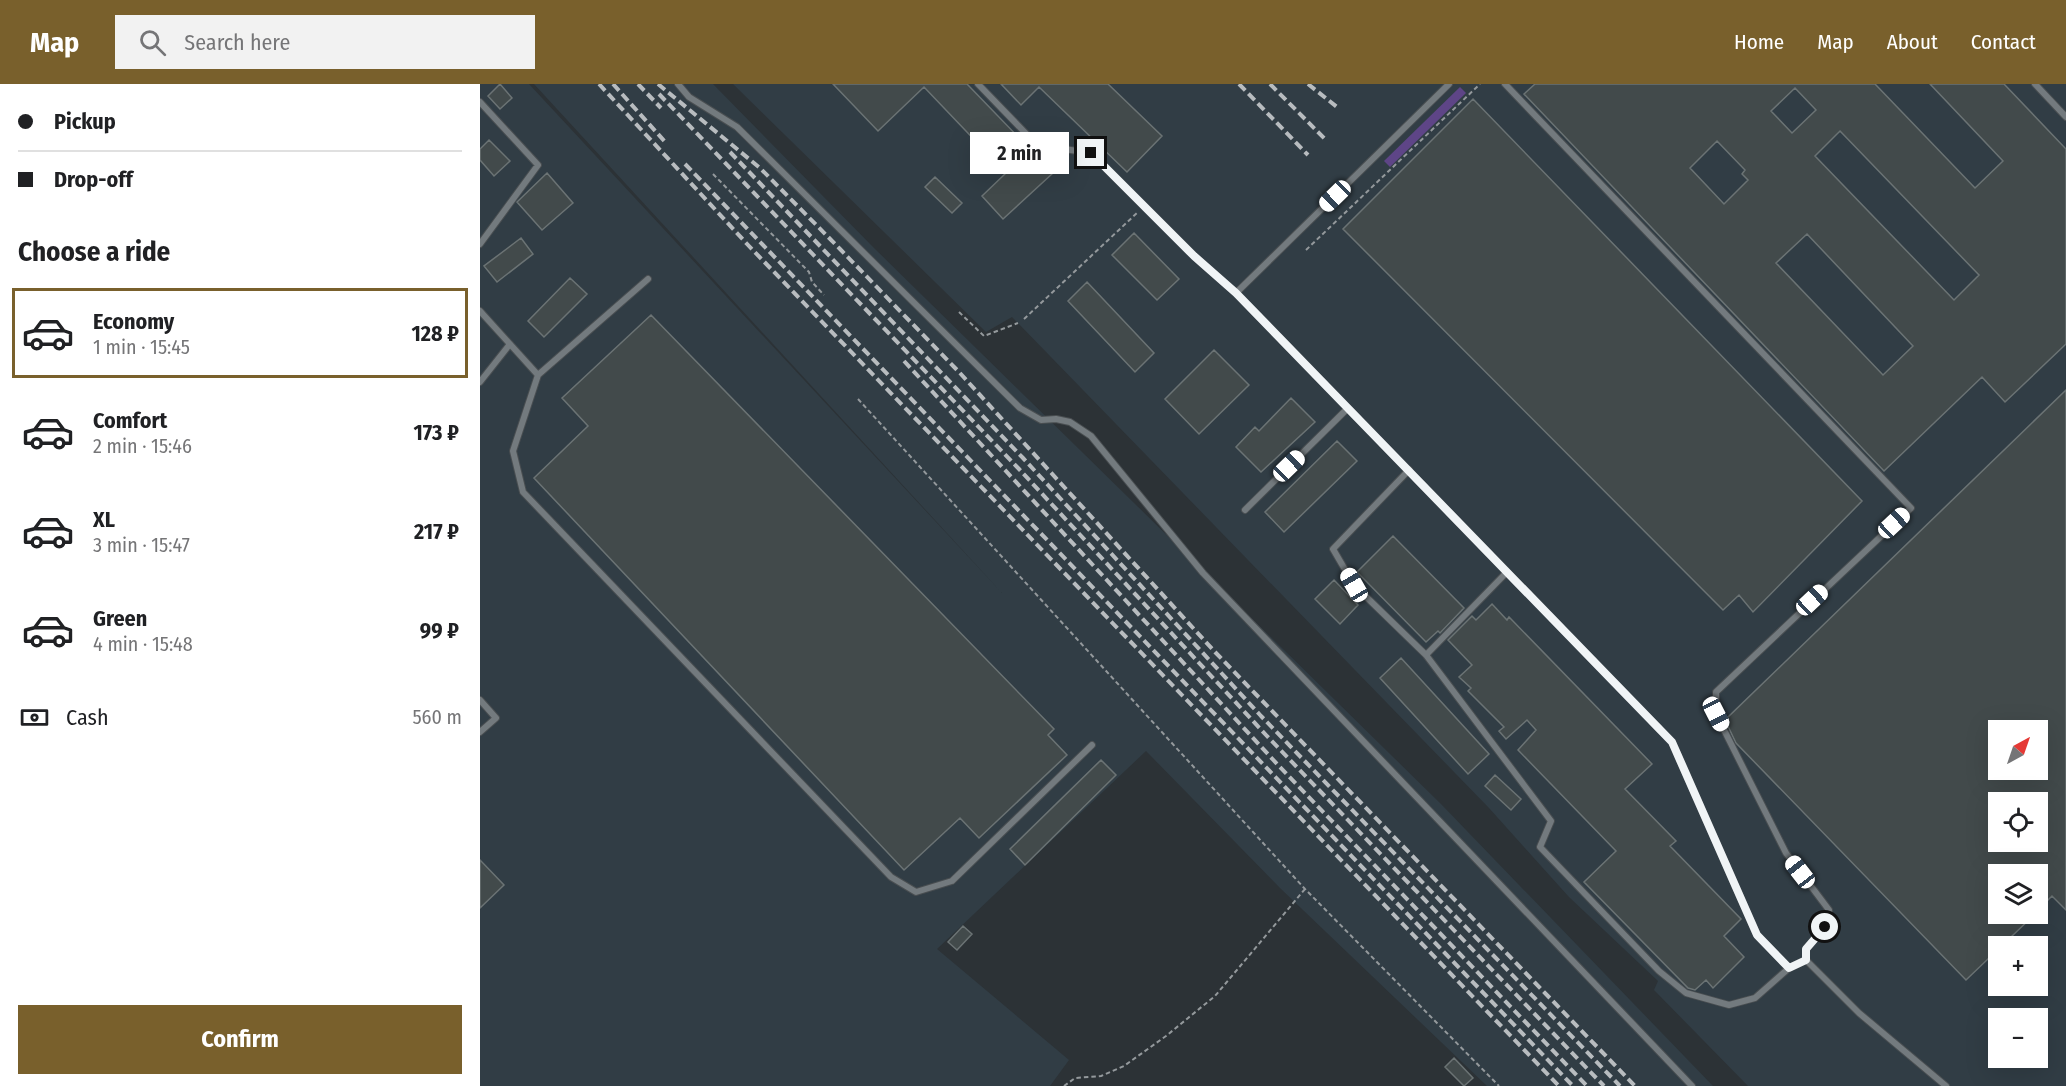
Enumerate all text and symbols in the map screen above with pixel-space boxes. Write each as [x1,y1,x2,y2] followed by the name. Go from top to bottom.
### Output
[115,15,535,69] search box
[30,26,79,59] text: Map
[136,26,169,59] icon: search
[184,29,290,56] text: Search here
[1734,29,1784,55] text: Home
[1817,29,1854,55] text: Map
[1887,29,1938,55] text: About
[1971,29,2036,55] text: Contact
[54,108,116,135] text: Pickup
[971,132,1070,174] callout: 2 min
[1077,139,1104,166] route end
[997,141,1042,165] text: 2 min
[54,166,133,193] text: Drop-off
[1316,177,1354,215] car
[18,236,170,268] text: Choose a ride
[21,306,75,360] icon: car
[93,308,174,335] text: Economy
[411,320,459,347] text: 128 ₽
[93,335,190,359] text: 1 min · 15:45
[21,405,75,459] icon: car
[93,407,167,434] text: Comfort
[413,419,459,446] text: 173 ₽
[93,434,192,458] text: 2 min · 15:46
[1270,447,1308,485] car
[21,504,75,558] icon: car
[1875,504,1913,542] car
[93,506,115,533] text: XL
[414,518,459,545] text: 217 ₽
[93,533,190,557] text: 3 min · 15:47
[1337,565,1371,605] car
[1793,581,1831,619] car
[21,603,75,657] icon: car
[93,605,147,632] text: Green
[420,617,459,644] text: 99 ₽
[93,632,193,656] text: 4 min · 15:48
[1700,694,1732,734] car
[18,701,51,734] icon: cash
[66,704,109,731] text: Cash
[412,705,462,729] text: 560 m
[1988,720,2048,780] north arrow
[1988,720,2048,1068] map controls
[1988,792,2048,852] button: locate
[1782,852,1818,892] car
[1988,864,2048,924] button: layers
[1811,913,1838,940] route start
[1988,936,2048,996] button: +
[18,1005,462,1074] button: Confirm
[1988,1008,2048,1068] button: −

